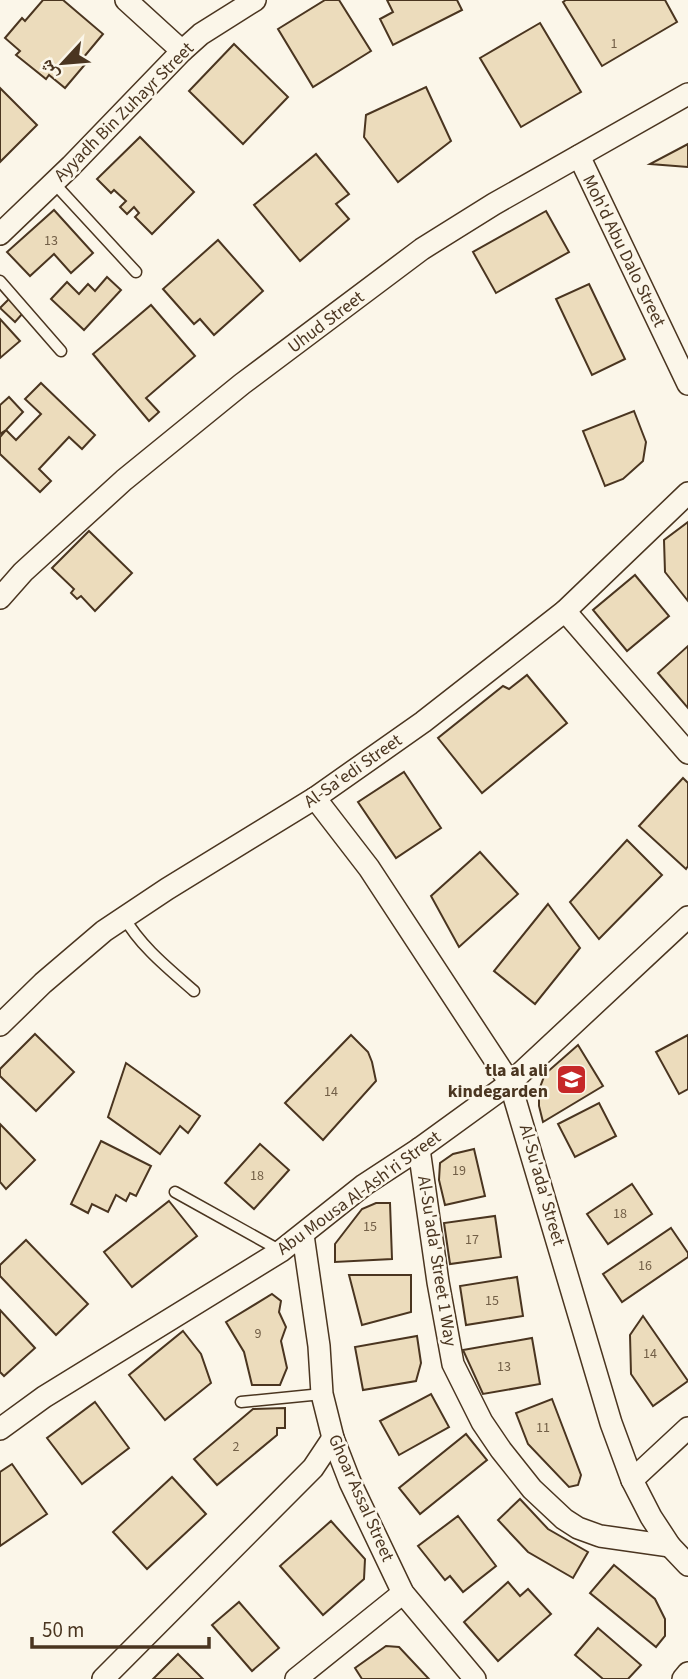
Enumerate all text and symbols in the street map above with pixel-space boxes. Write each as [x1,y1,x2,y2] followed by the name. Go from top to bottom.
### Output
[28,28,98,98] north arrow
[611,34,618,54] house number: 1
[49,37,199,187] street label: Ayyadh Bin Zuhayr Street
[33,55,66,85] text: ش
[576,171,672,331] street label: Moh'd Abu Dalo Street
[44,231,58,251] house number: 13
[283,285,369,359] street label: Uhud Street
[299,728,407,814] street label: Al-Sa'edi Street
[448,1058,548,1104] place label: tla al ali kindegarden
[554,1063,588,1097] school or university icon: tla al ali kindegarden
[324,1082,338,1102] house number: 14
[513,1122,571,1248] street label: Al-Su'ada' Street
[272,1125,446,1261] street label: Abu Mousa Al-Ash'ri Street
[452,1161,466,1181] house number: 19
[250,1166,264,1186] house number: 18
[411,1174,463,1349] street label: Al-Su'ada' Street 1 Way
[613,1204,627,1224] house number: 18
[363,1217,377,1237] house number: 15
[465,1230,479,1250] house number: 17
[638,1256,652,1276] house number: 16
[485,1291,499,1311] house number: 15
[255,1324,262,1344] house number: 9
[643,1344,657,1364] house number: 14
[497,1357,511,1377] house number: 13
[536,1418,550,1438] house number: 11
[322,1430,400,1566] street label: Ghoar Assal Street
[233,1437,240,1457] house number: 2
[32,1606,208,1650] scale bar
[42,1615,84,1645] text: 50 m

